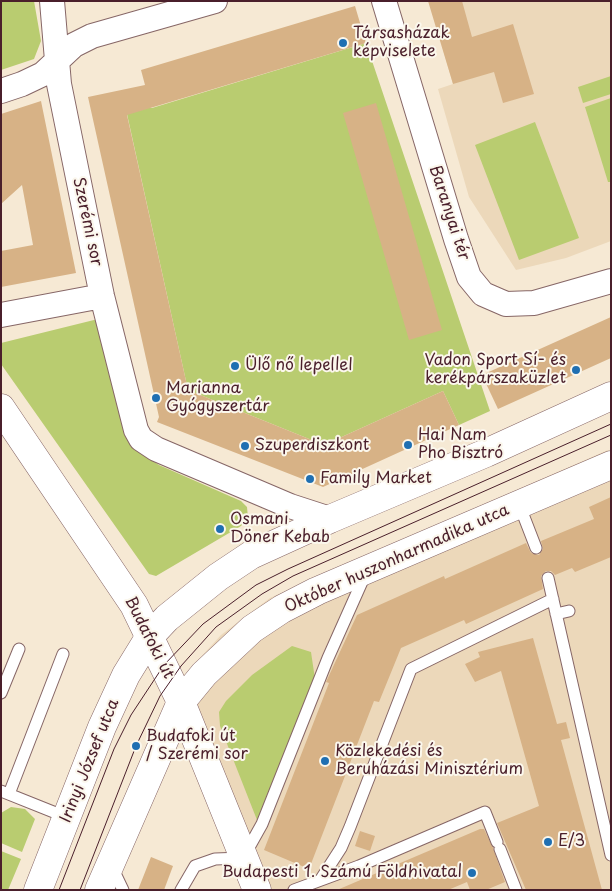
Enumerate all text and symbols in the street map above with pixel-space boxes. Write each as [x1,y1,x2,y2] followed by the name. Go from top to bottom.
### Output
[353,24,450,62] place label: Társasházak képviselete
[337,37,349,49] marker: Társasházak képviselete
[425,163,473,263] street label: Baranyai tér
[68,176,106,268] street label: Szerémi sor
[424,351,566,389] place label: Vadon Sport Sí- és kerékpárszaküzlet
[245,356,353,376] place label: Ülő nő lepellel
[229,360,241,372] marker: Ülő nő lepellel
[570,364,582,376] marker: Vadon Sport Sí- és kerékpárszaküzlet
[166,379,269,417] place label: Marianna Gyógyszertár
[150,392,162,404] marker: Marianna Gyógyszertár
[418,426,503,464] place label: Hai Nam Pho Bisztró
[255,436,369,456] place label: Szuperdiszkont
[402,439,414,451] marker: Hai Nam Pho Bisztró
[239,440,251,452] marker: Szuperdiszkont
[320,469,432,489] place label: Family Market
[304,473,316,485] marker: Family Market
[282,501,512,617] street label: Október huszonharmadika utca
[230,510,330,548] place label: Osmani Döner Kebab
[214,523,226,535] marker: Osmani Döner Kebab
[120,594,178,682] street label: Budafoki út
[56,696,124,826] street label: Irinyi József utca
[146,727,248,765] place label: Budafoki út / Szerémi sor
[130,740,142,752] marker: Budafoki út / Szerémi sor
[335,742,523,780] place label: Közlekedési és Beruházási Minisztérium
[319,755,331,767] marker: Közlekedési és Beruházási Minisztérium
[558,832,585,852] place label: E/3
[542,836,554,848] marker: E/3
[222,863,462,883] place label: Budapesti 1. Számú Földhivatal
[466,867,478,879] marker: Budapesti 1. Számú Földhivatal

